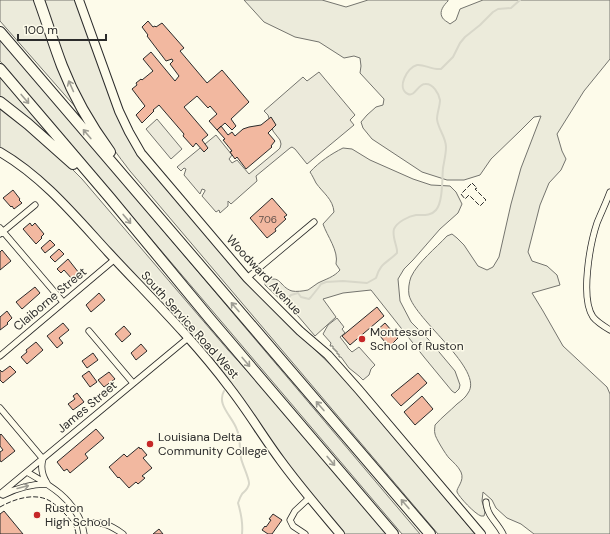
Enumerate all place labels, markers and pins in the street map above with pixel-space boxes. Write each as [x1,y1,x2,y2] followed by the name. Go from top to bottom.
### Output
[370,324,464,354] place label: Montessori School of Ruston
[357,334,367,344] marker: Montessori School of Ruston
[158,429,268,459] place label: Louisiana Delta Community College
[145,439,155,449] marker: Louisiana Delta Community College
[45,500,110,530] place label: Ruston High School
[32,510,42,520] marker: Ruston High School

